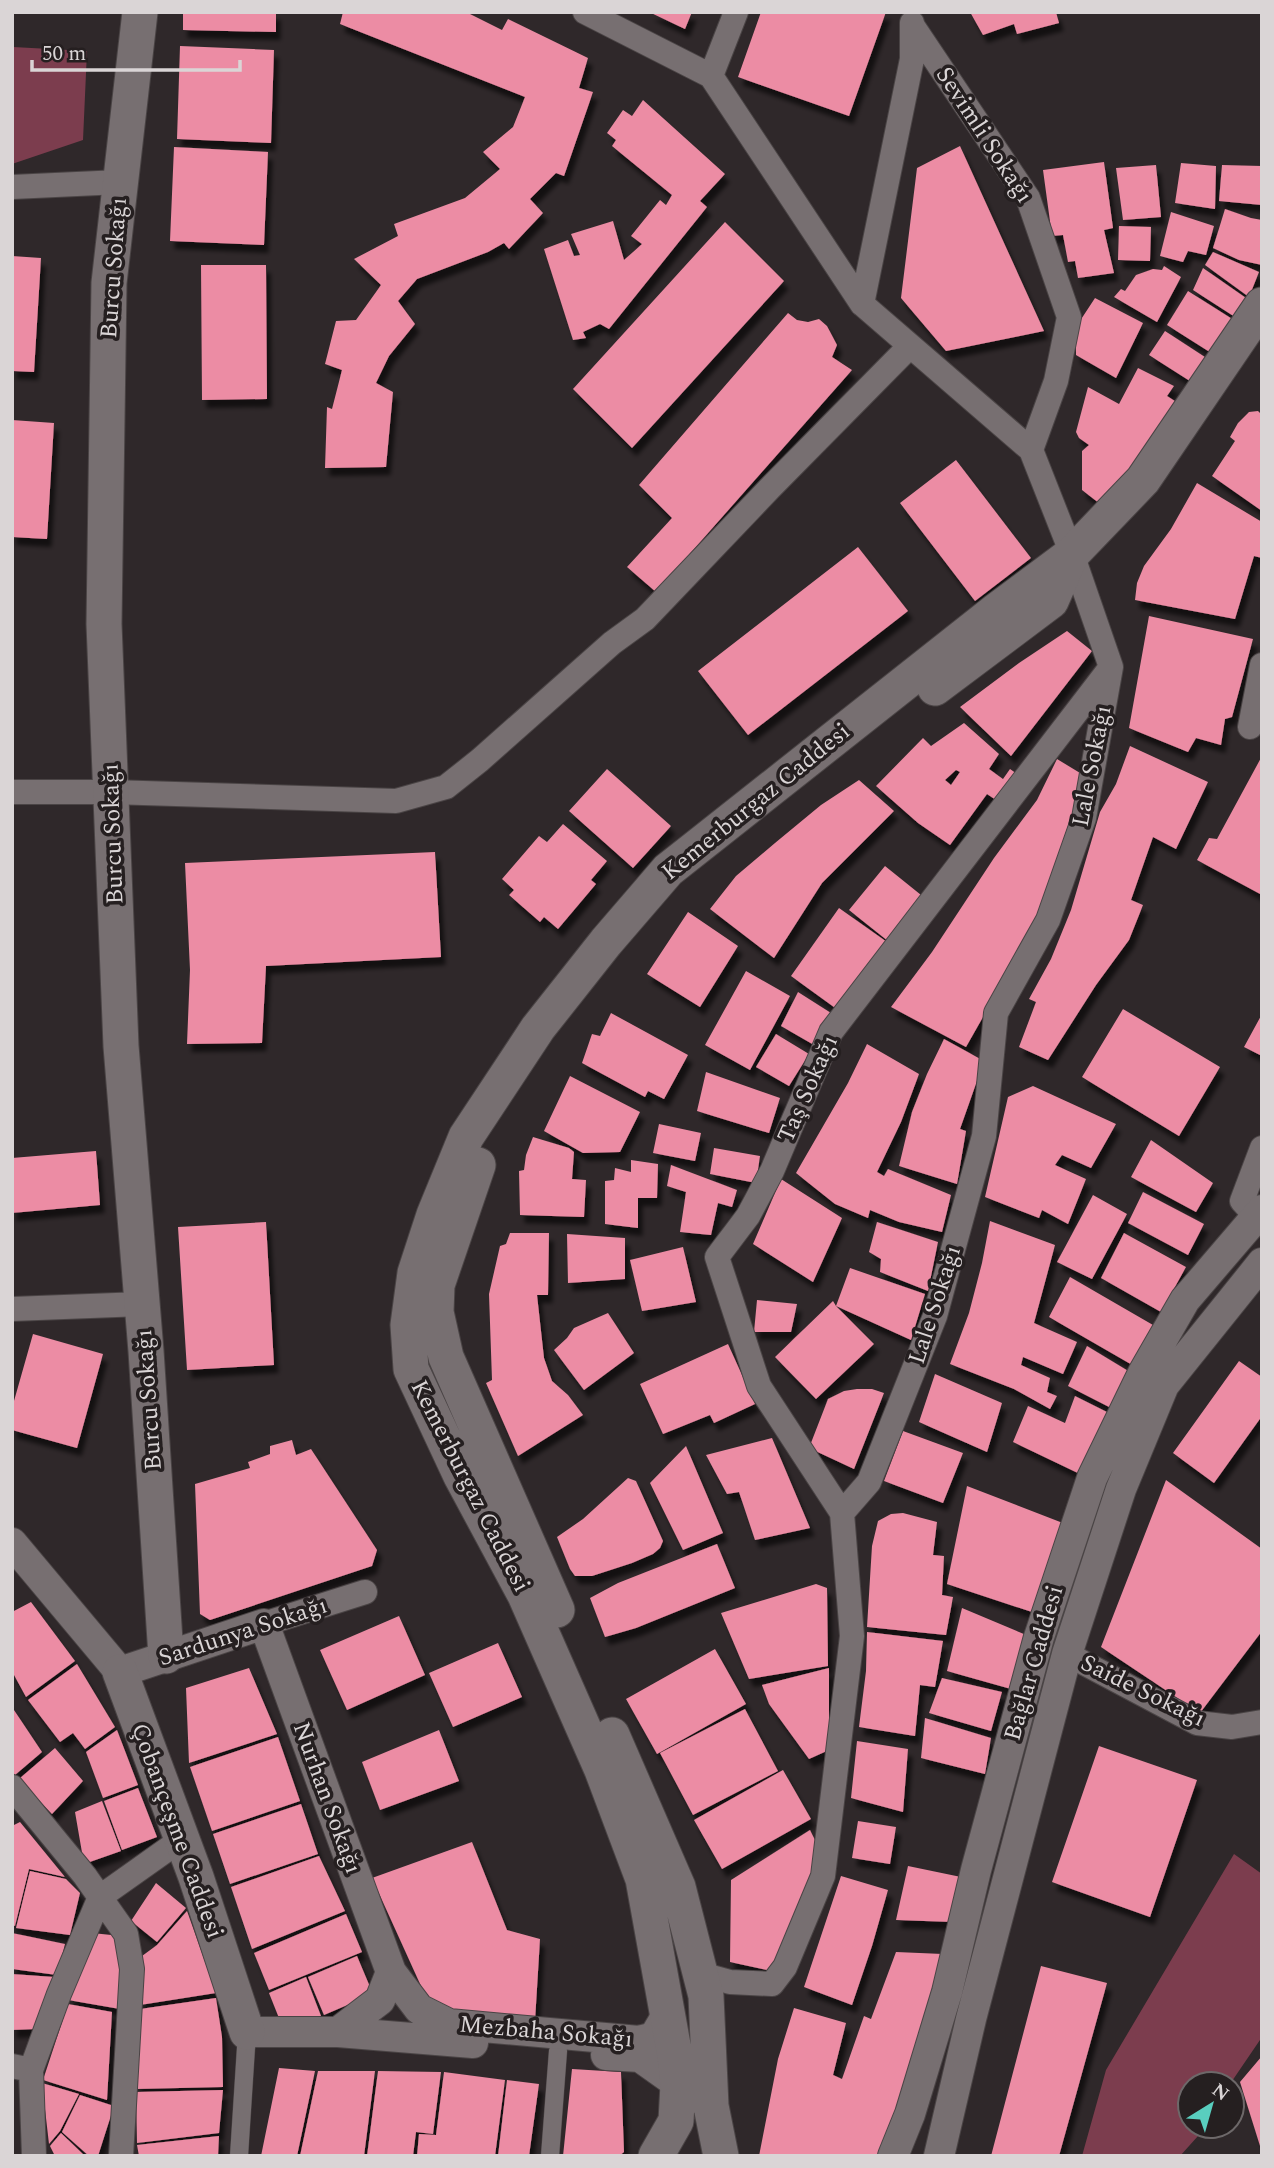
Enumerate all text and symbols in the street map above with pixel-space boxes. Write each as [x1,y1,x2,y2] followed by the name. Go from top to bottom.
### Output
[32,28,240,72] scale bar
[42,38,86,70] text: 50 m
[926,60,1042,210] street label: Sevimli Sokağı
[91,196,137,340] street label: Burcu Sokağı
[1063,702,1121,830] street label: Lale Sokağı
[654,714,858,890] street label: Kemerburgaz Caddesi
[93,763,133,905] street label: Burcu Sokağı
[768,1029,848,1149] street label: Taş Sokağı
[899,1241,971,1369] street label: Lale Sokağı
[126,1328,172,1472] street label: Burcu Sokağı
[401,1374,539,1598] street label: Kemerburgaz Caddesi
[995,1581,1073,1745] street label: Bağlar Caddesi
[154,1588,332,1676] street label: Sardunya Sokağı
[1074,1645,1212,1737] street label: Saide Sokağı
[283,1717,371,1879] street label: Nurhan Sokağı
[121,1718,233,1944] street label: Çobançeşme Caddesi
[458,2006,634,2058] street label: Mezbaha Sokağı
[1176,2070,1246,2140] north arrow
[1205,2076,1235,2109] text: N

